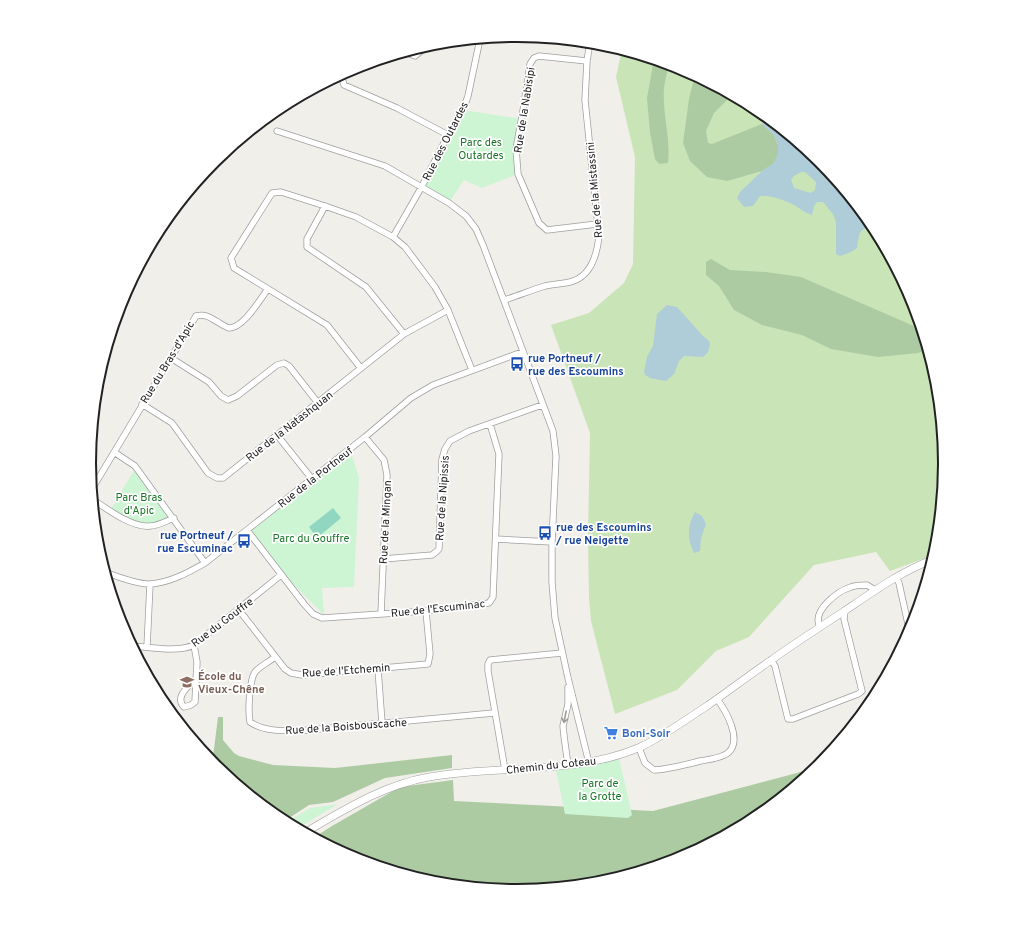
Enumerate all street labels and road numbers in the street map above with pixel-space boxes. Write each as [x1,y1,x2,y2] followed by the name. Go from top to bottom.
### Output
[511,66,539,154] street label: Rue de la Nabisipi
[420,100,472,183] street label: Rue des Outardes
[584,141,606,239] street label: Rue de la Mistassini
[138,319,198,406] street label: Rue du Bras-d'Apic
[243,388,336,465] street label: Rue de la Natashquan
[275,444,356,511] street label: Rue de la Portneuf
[433,455,453,541] street label: Rue de la Nipissis
[377,480,395,564] street label: Rue de la Mingan
[189,595,256,651] street label: Rue du Gouffre
[390,597,486,621] street label: Rue de l'Escuminac
[301,661,391,681] street label: Rue de l'Etchemin
[285,716,407,738] street label: Rue de la Boisbouscache
[505,754,597,778] street label: Chemin du Coteau

